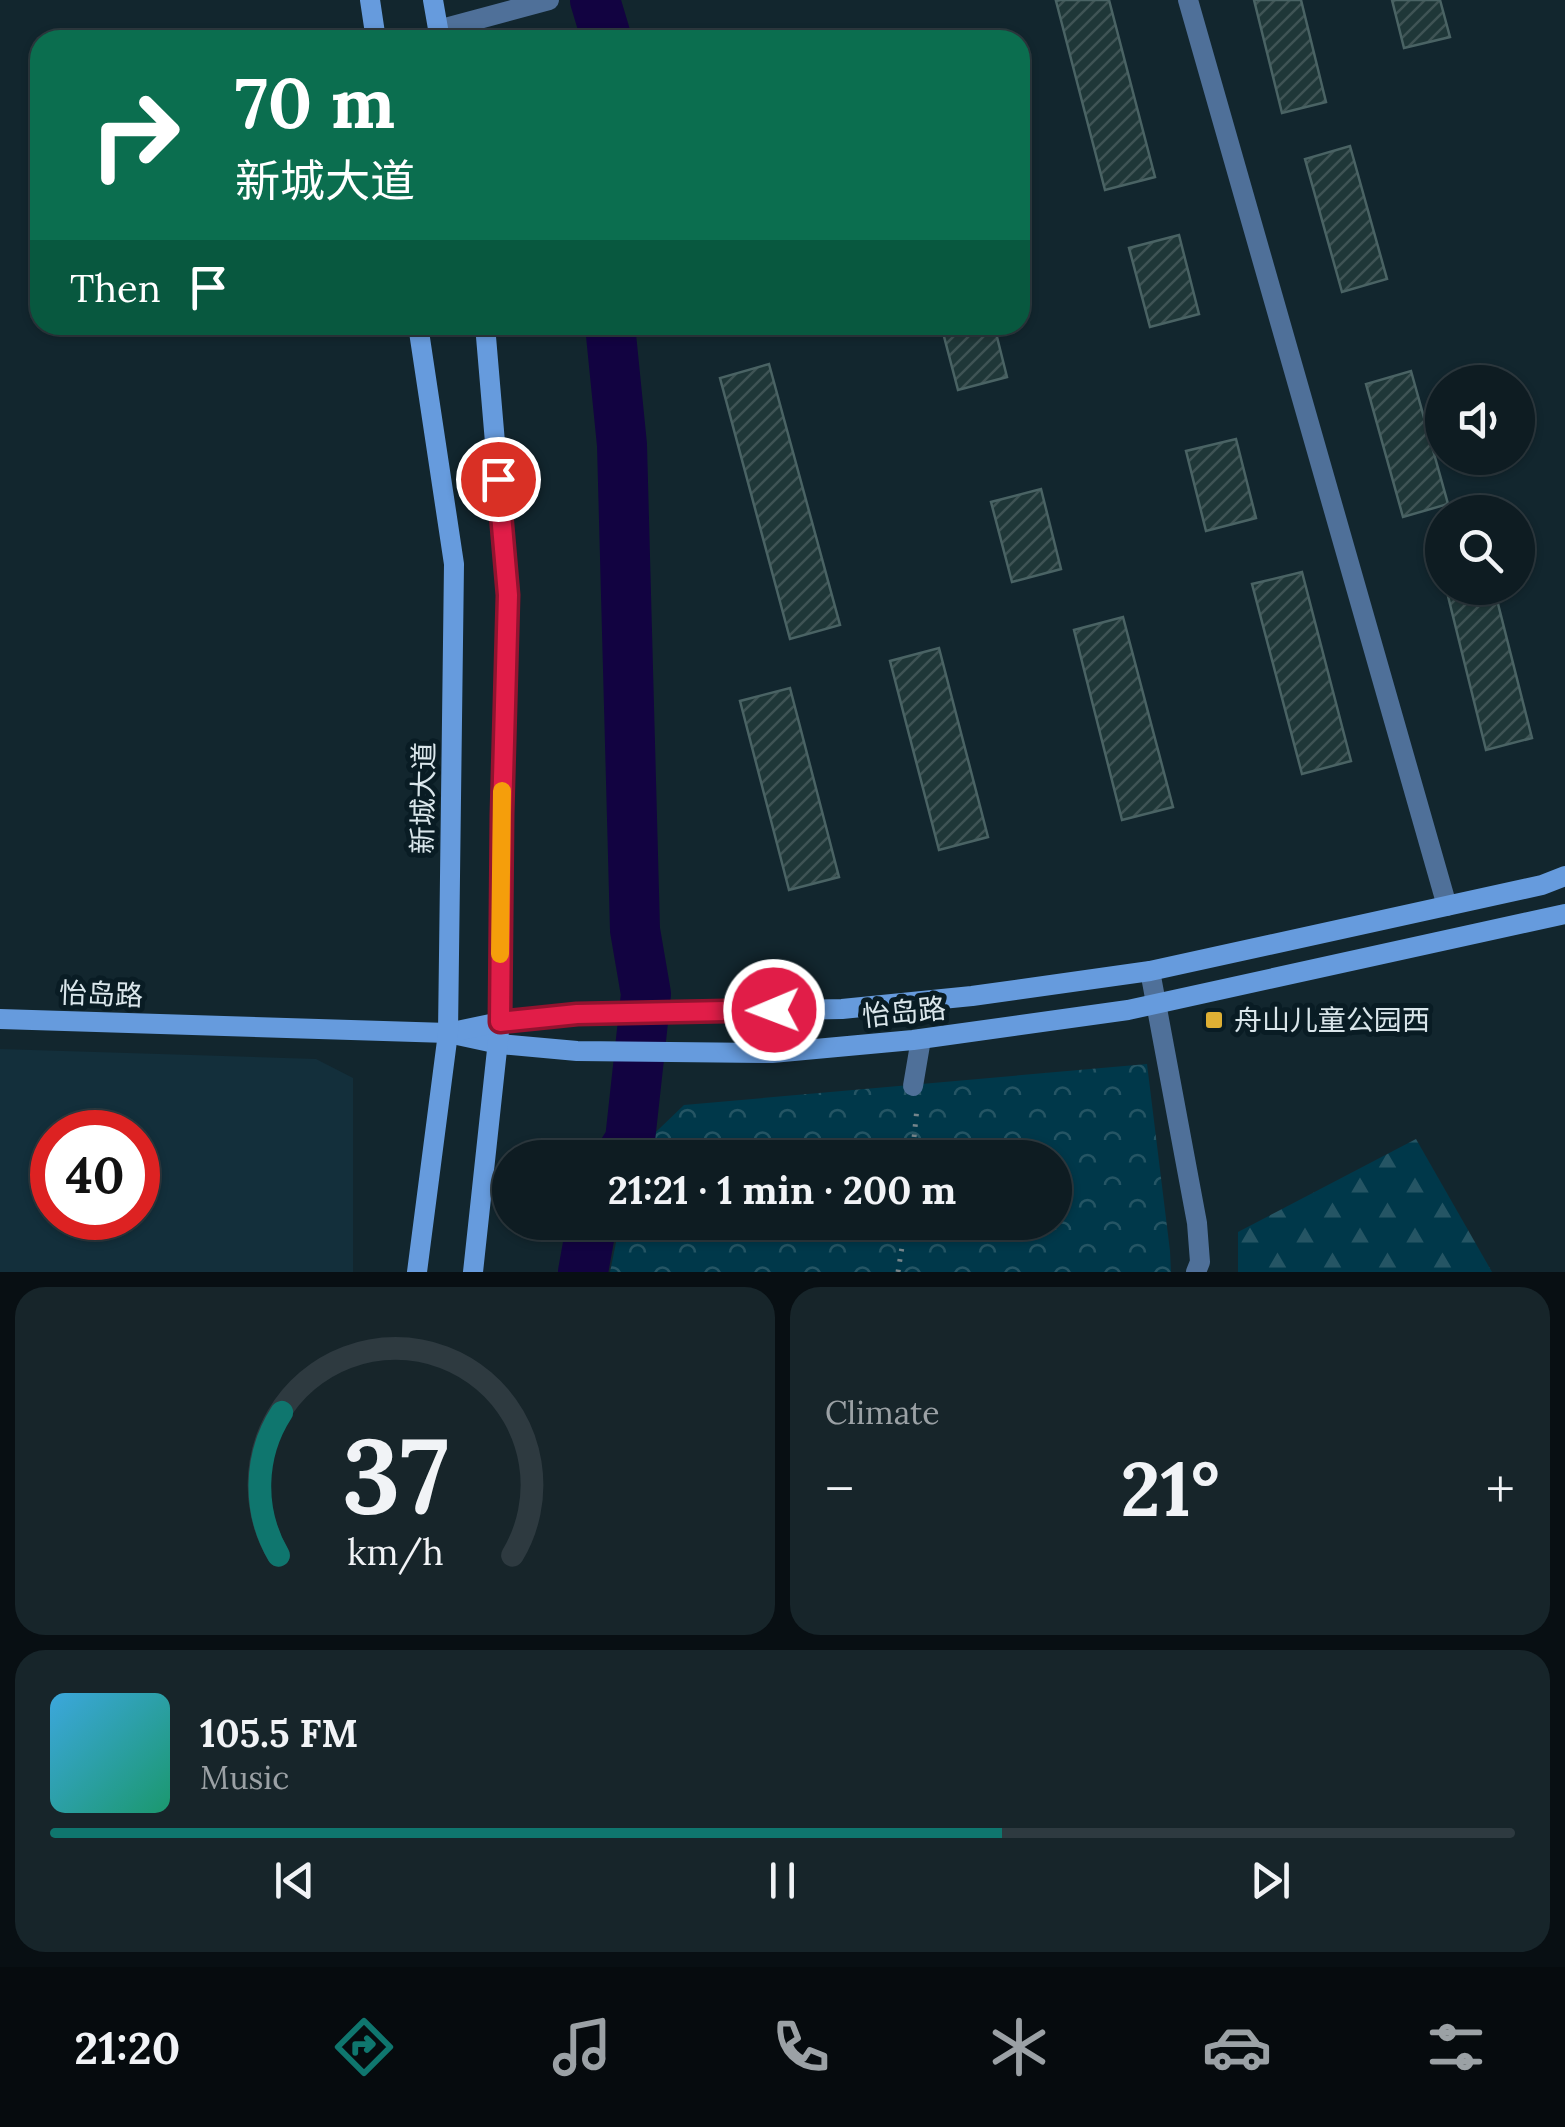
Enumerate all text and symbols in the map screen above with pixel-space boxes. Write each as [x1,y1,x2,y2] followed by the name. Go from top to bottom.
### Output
[235,58,395,147] text: 70 m
[70,70,200,200] icon: right
[235,152,415,209] text: 新城大道
[181,260,236,315] icon: arrive
[70,264,161,312] text: Then
[1425,365,1535,605] map controls
[1425,365,1535,475] button: sound
[456,437,541,522] pin
[471,452,526,507] icon: arrive
[1425,495,1535,605] button: search
[404,742,442,854] street label: 新城大道
[722,958,826,1062] position arrow
[58,975,144,1013] street label: 怡岛路
[860,990,948,1034] street label: 怡岛路
[1234,1002,1430,1038] place label: 舟山儿童公园西
[1203,1009,1225,1031] marker: 舟山儿童公园西
[30,1110,160,1240] speed limit sign: 40
[608,1166,956,1214] text: 21:21 · 1 min · 200 m
[825,1392,940,1433] text: Climate
[341,1408,449,1541] text: 37
[1120,1441,1220,1537] text: 21°
[825,1454,854,1524] text: −
[1486,1454,1515,1524] text: +
[347,1529,443,1575] text: km/h
[200,1709,358,1757] text: 105.5 FM
[200,1757,289,1798] text: Music
[267,1853,322,1908] icon: previous
[755,1853,810,1908] icon: pause
[1243,1853,1298,1908] icon: next
[329,2012,399,2082] icon: directions
[547,2012,617,2082] icon: music
[766,2012,836,2082] icon: phone
[984,2012,1054,2082] icon: climate
[1202,2012,1272,2082] icon: car
[1421,2012,1491,2082] icon: filters
[74,2019,180,2076] text: 21:20

